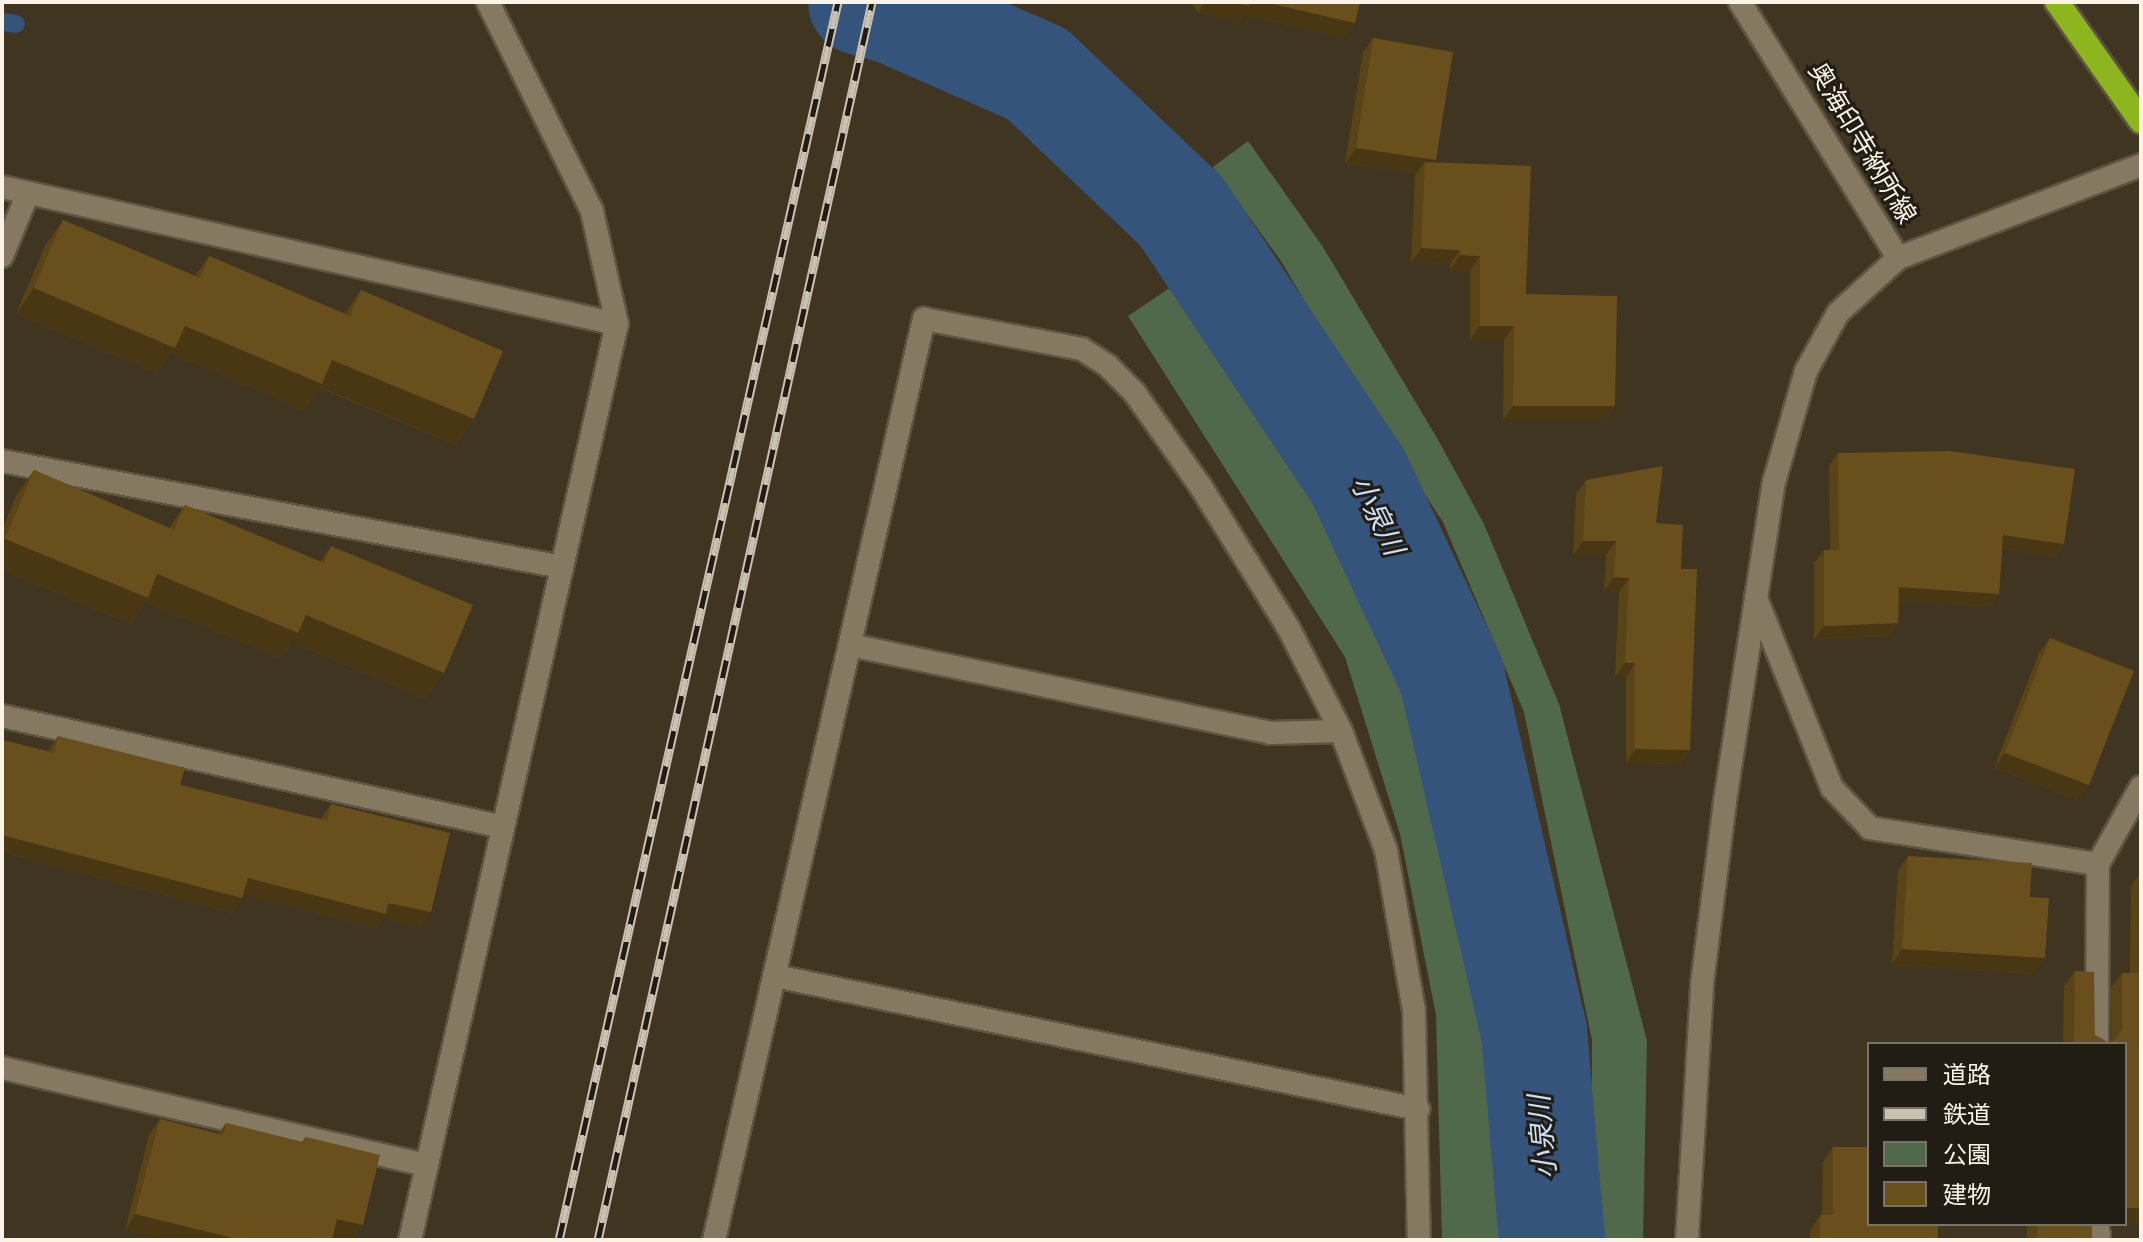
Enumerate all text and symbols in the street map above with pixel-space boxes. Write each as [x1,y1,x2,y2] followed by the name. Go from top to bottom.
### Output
[1801,58,1921,230] street label: 奥海印寺納所線
[1342,471,1410,561] water label: 小泉川
[1867,1042,2127,1226] legend
[1943,1058,1991,1094] text: 道路
[1524,1094,1564,1180] water label: 小泉川
[1943,1098,1991,1134] text: 鉄道
[1943,1138,1991,1174] text: 公園
[1943,1178,1991,1214] text: 建物

